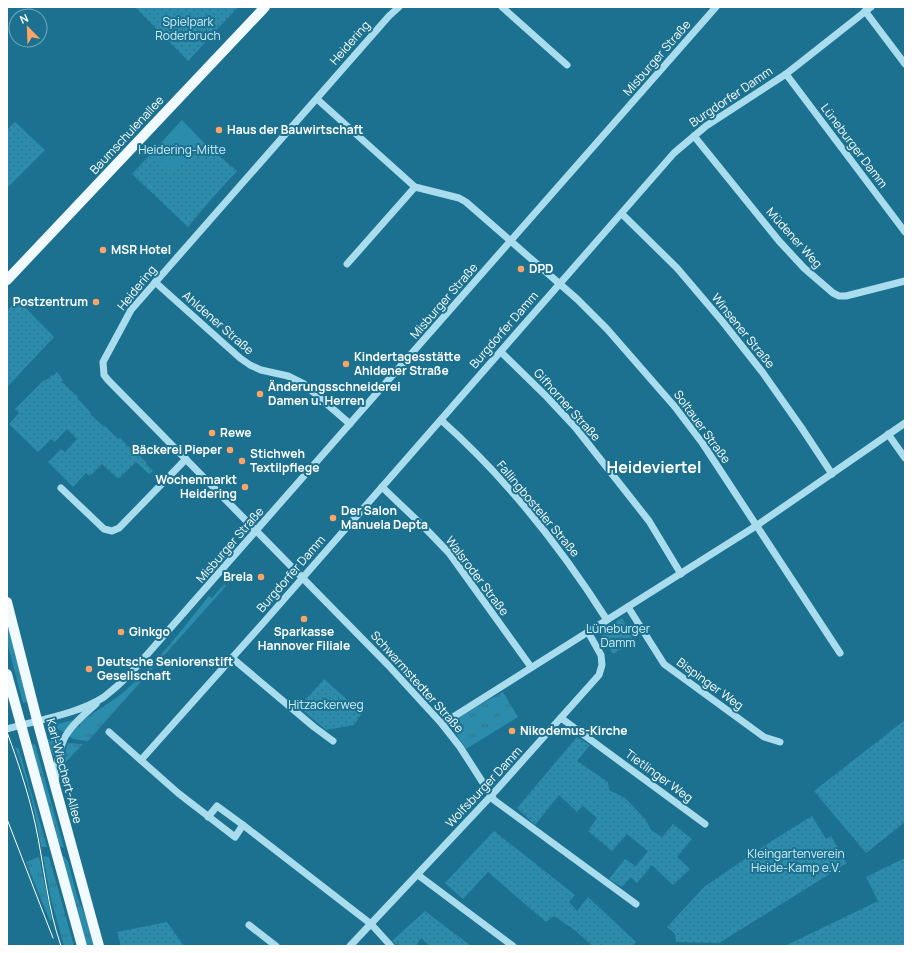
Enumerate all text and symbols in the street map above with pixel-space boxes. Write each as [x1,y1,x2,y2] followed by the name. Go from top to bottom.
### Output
[8,8,48,48] north arrow
[17,10,31,27] text: N
[155,13,221,44] park label: Spielpark Roderbruch
[619,16,694,99] street label: Misburger Straße
[326,17,374,68] street label: Heidering
[686,62,776,131] street label: Burgdorfer Damm
[86,92,167,178] street label: Baumschulenallee
[817,100,892,191] street label: Lüneburger Damm
[227,121,363,138] place label: Haus der Bauwirtschaft
[214,125,224,135] marker: Haus der Bauwirtschaft
[138,141,226,158] park label: Heidering-Mitte
[762,204,826,272] street label: Müdener Weg
[111,241,171,258] place label: MSR Hotel
[98,245,108,255] marker: MSR Hotel
[406,259,481,342] street label: Misburger Straße
[529,260,553,277] place label: DPD
[113,262,160,314] street label: Heidering
[516,264,526,274] marker: DPD
[179,287,258,358] street label: Ahldener Straße
[465,287,542,372] street label: Burgdorfer Damm
[708,290,779,372] street label: Winsener Straße
[13,293,88,310] place label: Postzentrum
[91,297,101,307] marker: Postzentrum
[354,348,461,379] place label: Kindertagesstätte Ahldener Straße
[341,359,351,369] marker: Kindertagesstätte Ahldener Straße
[530,365,605,445] street label: Gifhorner Straße
[268,378,401,409] place label: Änderungsschneiderei Damen u. Herren
[670,387,735,467] street label: Soltauer Straße
[255,389,265,399] marker: Änderungsschneiderei Damen u. Herren
[220,424,252,441] place label: Rewe
[207,428,217,438] marker: Rewe
[132,441,222,458] place label: Bäckerei Pieper
[225,445,235,455] marker: Bäckerei Pieper
[250,445,319,476] place label: Stichweh Textilpflege
[237,456,247,466] marker: Stichweh Textilpflege
[607,456,701,478] district label: Heideviertel
[493,457,584,560] street label: Fallingbosteler Straße
[155,471,237,502] place label: Wochenmarkt Heidering
[240,482,250,492] marker: Wochenmarkt Heidering
[341,502,428,533] place label: Der Salon Manuela Depta
[192,503,267,586] street label: Misburger Straße
[328,513,338,523] marker: Der Salon Manuela Depta
[252,531,329,616] street label: Burgdorfer Damm
[442,532,513,619] street label: Walsroder Straße
[223,568,253,585] place label: Brela
[256,572,266,582] marker: Brela
[299,614,309,624] marker: Sparkasse Hannover Filiale
[586,620,651,651] park label: Lüneburger Damm
[129,623,170,640] place label: Ginkgo
[258,623,350,654] place label: Sparkasse Hannover Filiale
[116,627,126,637] marker: Ginkgo
[367,627,468,736] street label: Schwarmstedter Straße
[97,653,233,684] place label: Deutsche Seniorenstift Gesellschaft
[673,654,747,714] street label: Bispinger Weg
[84,664,94,674] marker: Deutsche Seniorenstift Gesellschaft
[288,696,364,713] park label: Hitzackerweg
[42,716,87,825] street label: Karl-Wiechert-Allee
[520,722,627,739] place label: Nikodemus-Kirche
[507,726,517,736] marker: Nikodemus-Kirche
[442,742,526,831] street label: Wolfsburger Damm
[622,745,697,806] street label: Tietlinger Weg
[747,845,845,876] park label: Kleingartenverein Heide-Kamp e.V.

